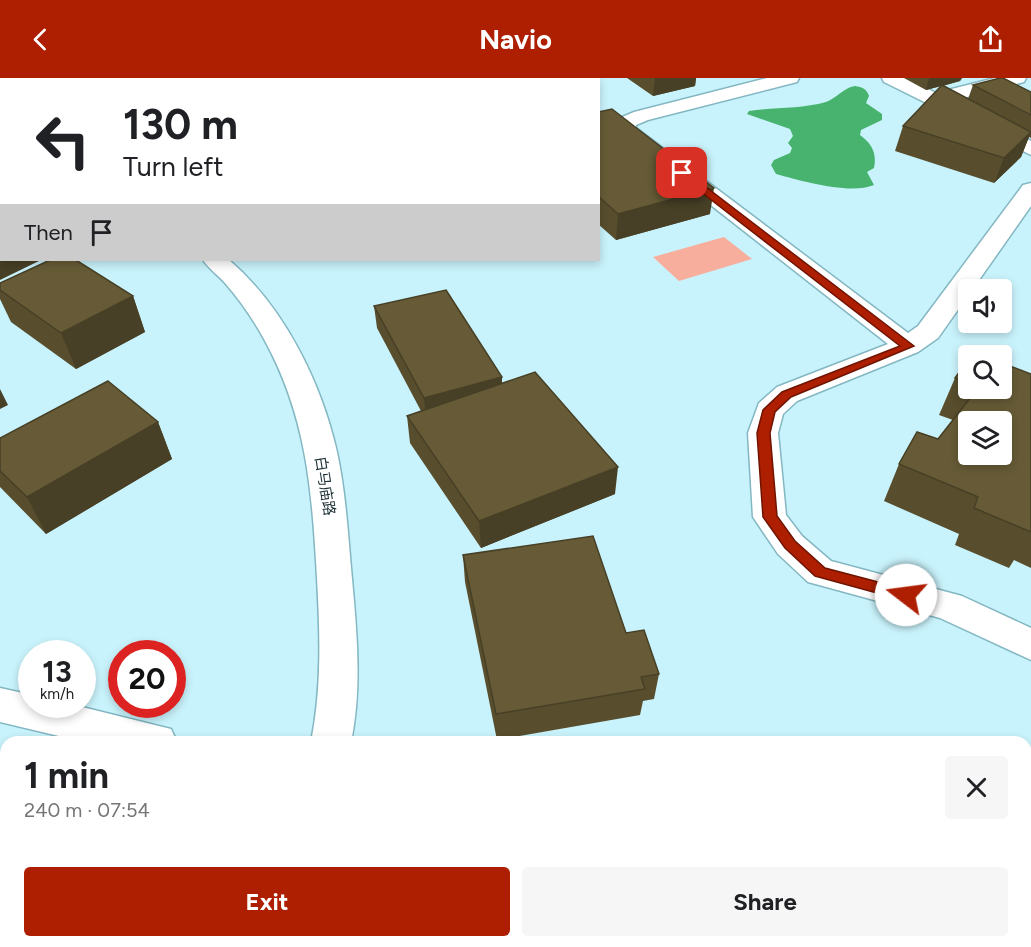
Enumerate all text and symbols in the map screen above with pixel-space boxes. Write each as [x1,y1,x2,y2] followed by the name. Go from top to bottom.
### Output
[24,23,57,56] icon: back
[479,23,552,56] text: Navio
[974,23,1007,56] icon: share
[123,99,238,150] text: 130 m
[24,102,102,180] icon: left
[656,147,707,198] pin
[123,150,223,183] text: Turn left
[665,156,698,189] icon: arrive
[85,216,118,249] icon: arrive
[24,219,73,246] text: Then
[958,279,1012,465] map controls
[958,279,1012,333] button: sound
[958,345,1012,399] button: search
[958,411,1012,465] button: layers
[311,455,339,517] street label: 白马庙路
[874,563,938,627] position arrow
[108,640,186,718] speed limit sign: 20
[42,653,72,690] text: 13
[40,685,74,703] text: km/h
[24,754,109,797] text: 1 min
[945,756,1008,819] button: close
[24,798,150,822] text: 240 m · 07:54
[24,867,510,936] button: Exit
[522,867,1008,936] button: Share

